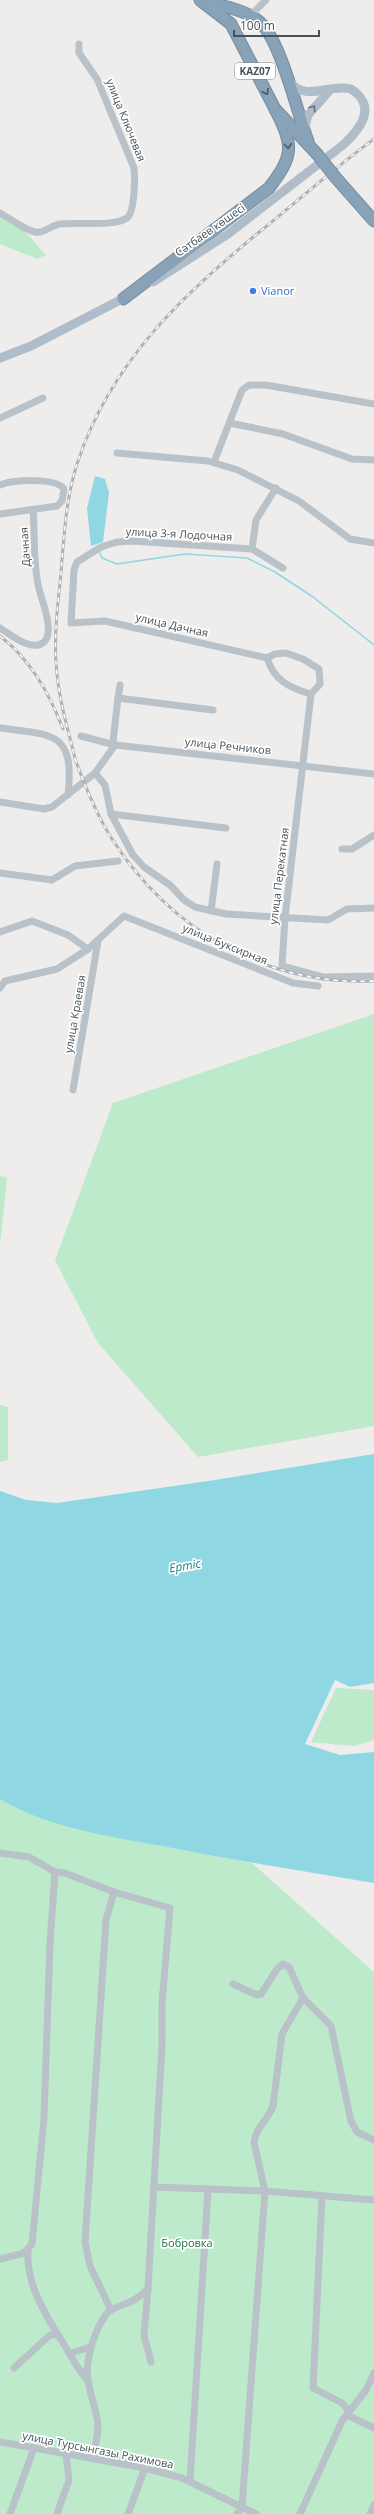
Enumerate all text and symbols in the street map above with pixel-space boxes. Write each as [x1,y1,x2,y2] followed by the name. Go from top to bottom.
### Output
[234,12,319,38] scale bar
[240,17,275,34] text: 100 m
[235,63,275,79] road number: KAZ07
[103,76,150,163] street label: улица Ключевая
[261,88,269,95] one-way arrow
[308,106,315,113] one-way arrow
[284,142,293,149] one-way arrow
[172,200,248,259] street label: Сәтбаев көшесі
[261,283,295,298] place label: Vianor
[248,286,258,296] marker: Vianor
[125,523,233,544] street label: улица 3-я Лодочная
[16,527,33,567] street label: Дачная
[134,609,210,640] street label: улица Дачная
[184,734,272,757] street label: улица Речников
[265,826,292,925] street label: улица Перекатная
[180,920,270,967] street label: улица Буксирная
[60,974,89,1054] street label: улица Краевая
[168,1555,203,1576] water label: Ертіс
[161,2235,213,2250] park label: Бобровка
[21,2427,175,2472] street label: улица Турсынгазы Рахимова

